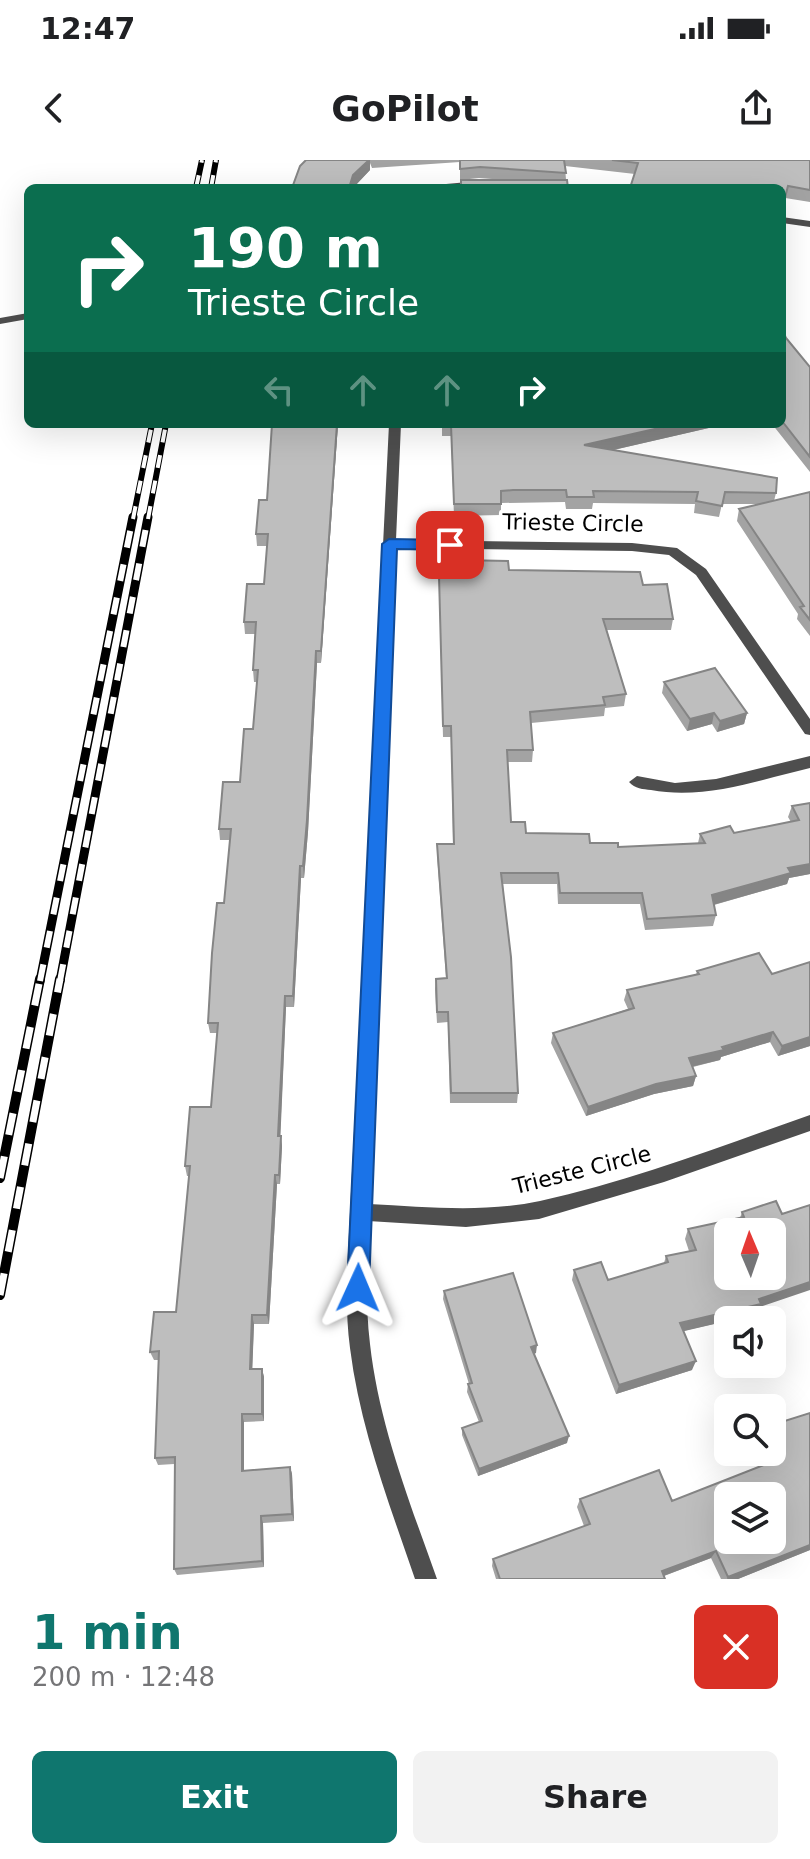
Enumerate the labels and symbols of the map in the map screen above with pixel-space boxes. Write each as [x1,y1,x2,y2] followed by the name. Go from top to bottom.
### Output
[501,509,644,537] street label: Trieste Circle
[416,511,484,579] pin
[509,1141,654,1199] street label: Trieste Circle
[714,1218,786,1290] north arrow
[316,1246,400,1330] position arrow

